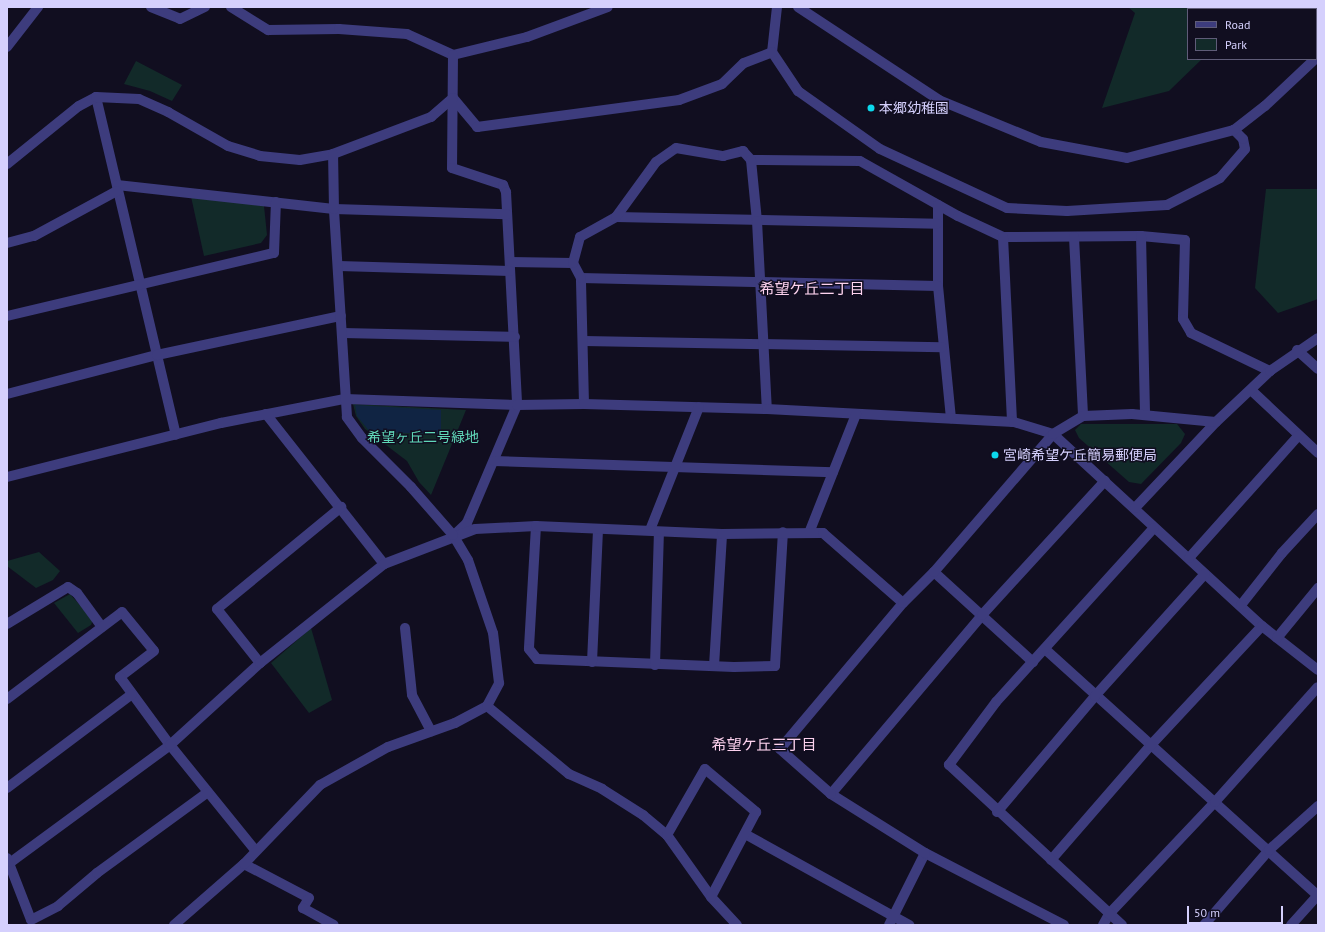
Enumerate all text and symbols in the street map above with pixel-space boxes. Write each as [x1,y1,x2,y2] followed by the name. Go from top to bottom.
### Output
[1187,8,1317,60] legend
[1225,17,1250,32] text: Road
[1225,37,1247,52] text: Park
[879,100,949,116] place label: 本郷幼稚園
[866,103,876,113] marker: 本郷幼稚園
[760,280,864,298] district label: 希望ケ丘二丁目
[367,429,479,445] park label: 希望ヶ丘二号緑地
[1003,447,1157,463] place label: 宮崎希望ケ丘簡易郵便局
[990,450,1000,460] marker: 宮崎希望ケ丘簡易郵便局
[712,736,816,754] district label: 希望ケ丘三丁目
[1189,898,1285,924] scale bar
[1194,905,1220,920] text: 50 m

